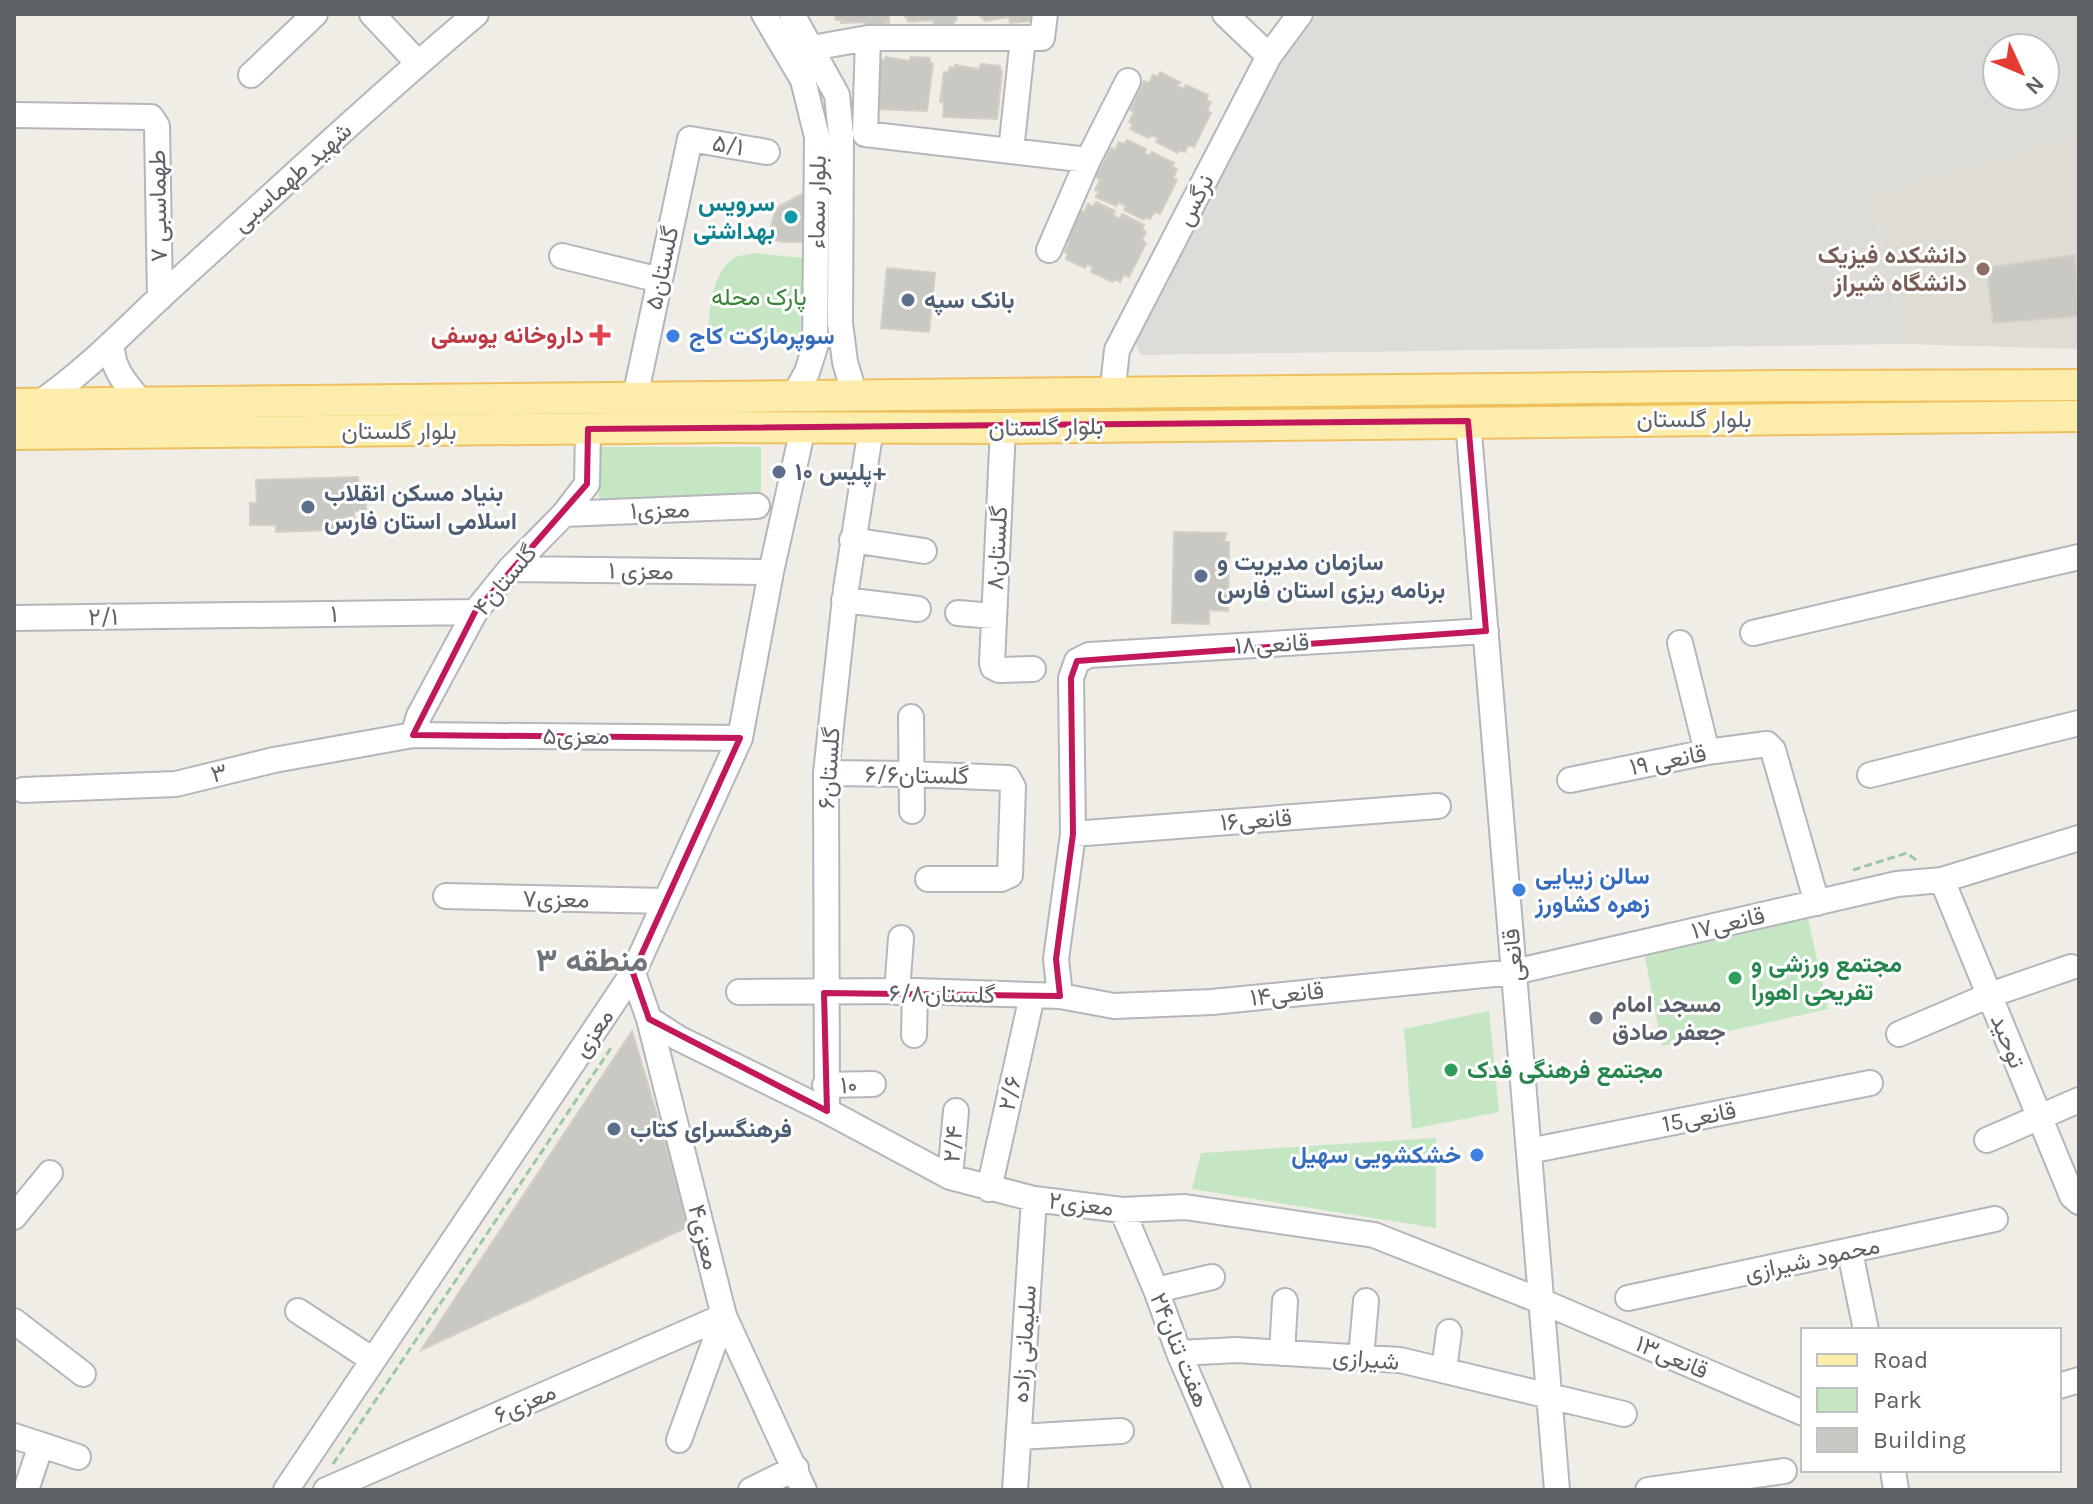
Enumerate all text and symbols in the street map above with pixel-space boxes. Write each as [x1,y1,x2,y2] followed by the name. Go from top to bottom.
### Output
[1981,32,2061,112] north arrow
[2020,70,2050,100] text: N
[227,116,358,239] street label: شهید طهماسبی
[710,128,746,162] street label: ۵/۱
[143,149,174,262] street label: ۷ طهماسبی
[802,155,833,249] street label: بلوار سماء
[1170,169,1221,231] street label: نرگس
[693,189,775,246] place label: سرویس بهداشتی
[782,208,800,226] marker: سرویس بهداشتی
[640,224,684,312] street label: گلستان۵
[1818,241,1967,298] place label: دانشکده فیزیک دانشگاه شیراز
[1974,260,1992,278] marker: دانشکده فیزیک دانشگاه شیراز
[711,283,807,313] park label: پارک محله
[924,286,1015,316] place label: بانک سپه
[899,291,917,309] marker: بانک سپه
[431,321,584,350] place label: داروخانه یوسفی
[689,322,835,352] place label: سوپرمارکت کاج
[591,326,609,344] marker: داروخانه یوسفی
[664,327,682,345] marker: سوپرمارکت کاج
[1636,405,1752,434] street label: بلوار گلستان
[988,412,1104,443] street label: بلوار گلستان
[341,417,457,446] street label: بلوار گلستان
[795,458,886,488] place label: پلیس ۱۰+
[770,463,788,481] marker: پلیس ۱۰+
[324,479,517,536] place label: بنیاد مسکن انقلاب اسلامی استان فارس
[630,495,690,526] street label: ۱معزی
[299,498,317,516] marker: بنیاد مسکن انقلاب اسلامی استان فارس
[981,505,1013,591] street label: گلستان۸
[467,539,543,621] street label: گلستان۴
[1217,548,1445,605] place label: سازمان مدیریت و برنامه ریزی استان فارس
[608,556,674,587] street label: معزی ۱
[1192,567,1210,585] marker: سازمان مدیریت و برنامه ریزی استان فارس
[330,600,338,628] street label: ۱
[88,603,118,631] street label: ۲/۱
[1234,628,1310,660] street label: ۱۸قانعی
[543,722,609,751] street label: ۵معزی
[812,726,846,810] street label: گلستان۶
[1627,739,1709,781] street label: قانعی ۱۹
[208,758,230,788] street label: ۳
[865,760,969,790] street label: ۶/۶گلستان
[1219,804,1293,836] street label: ۱۶قانعی
[1534,862,1650,919] place label: سالن زیبایی زهره کشاورز
[1510,881,1528,899] marker: سالن زیبایی زهره کشاورز
[522,884,590,915] street label: ۷معزی
[1689,901,1767,945] street label: ۱۷قانعی
[1497,927,1529,983] street label: قانعی
[536,942,648,979] district label: منطقه ۳
[1751,950,1902,1007] place label: مجتمع ورزشی و تفریحی اهورا
[1726,969,1744,987] marker: مجتمع ورزشی و تفریحی اهورا
[1249,976,1325,1012] street label: ۱۴قانعی
[889,979,995,1009] street label: ۶/۸گلستان
[1612,990,1726,1047] place label: مسجد امام جعفر صادق
[567,1003,620,1063] street label: معزی
[1587,1009,1605,1027] marker: مسجد امام جعفر صادق
[1984,1010,2031,1072] street label: توحید
[1467,1056,1663,1087] place label: مجتمع فرهنگی فدک
[1442,1061,1460,1079] marker: مجتمع فرهنگی فدک
[840,1071,858,1099] street label: ۱۰
[992,1073,1028,1113] street label: ۲/۶
[1660,1096,1738,1138] street label: 15قانعی
[630,1115,792,1144] place label: فرهنگسرای کتاب
[605,1120,623,1138] marker: فرهنگسرای کتاب
[937,1125,969,1163] street label: ۲/۴
[1291,1141,1461,1170] place label: خشکشویی سهیل
[1468,1146,1486,1164] marker: خشکشویی سهیل
[1047,1186,1115,1223] street label: ۲معزی
[681,1201,726,1273] street label: ۴معزی
[1742,1231,1882,1288] street label: محمود شیرازی
[1006,1284,1043,1404] street label: سلیمانی زاده
[1144,1288,1216,1412] street label: هفت تنان۲۴
[1801,1328,2061,1472] legend
[1631,1329,1713,1385] street label: ۱۳قانعی
[1331,1342,1400,1377] street label: شیرازی
[1873,1346,1928,1374] text: Road
[490,1377,561,1430] street label: ۶معزی
[1873,1386,1922,1414] text: Park
[1873,1426,1966,1454] text: Building

